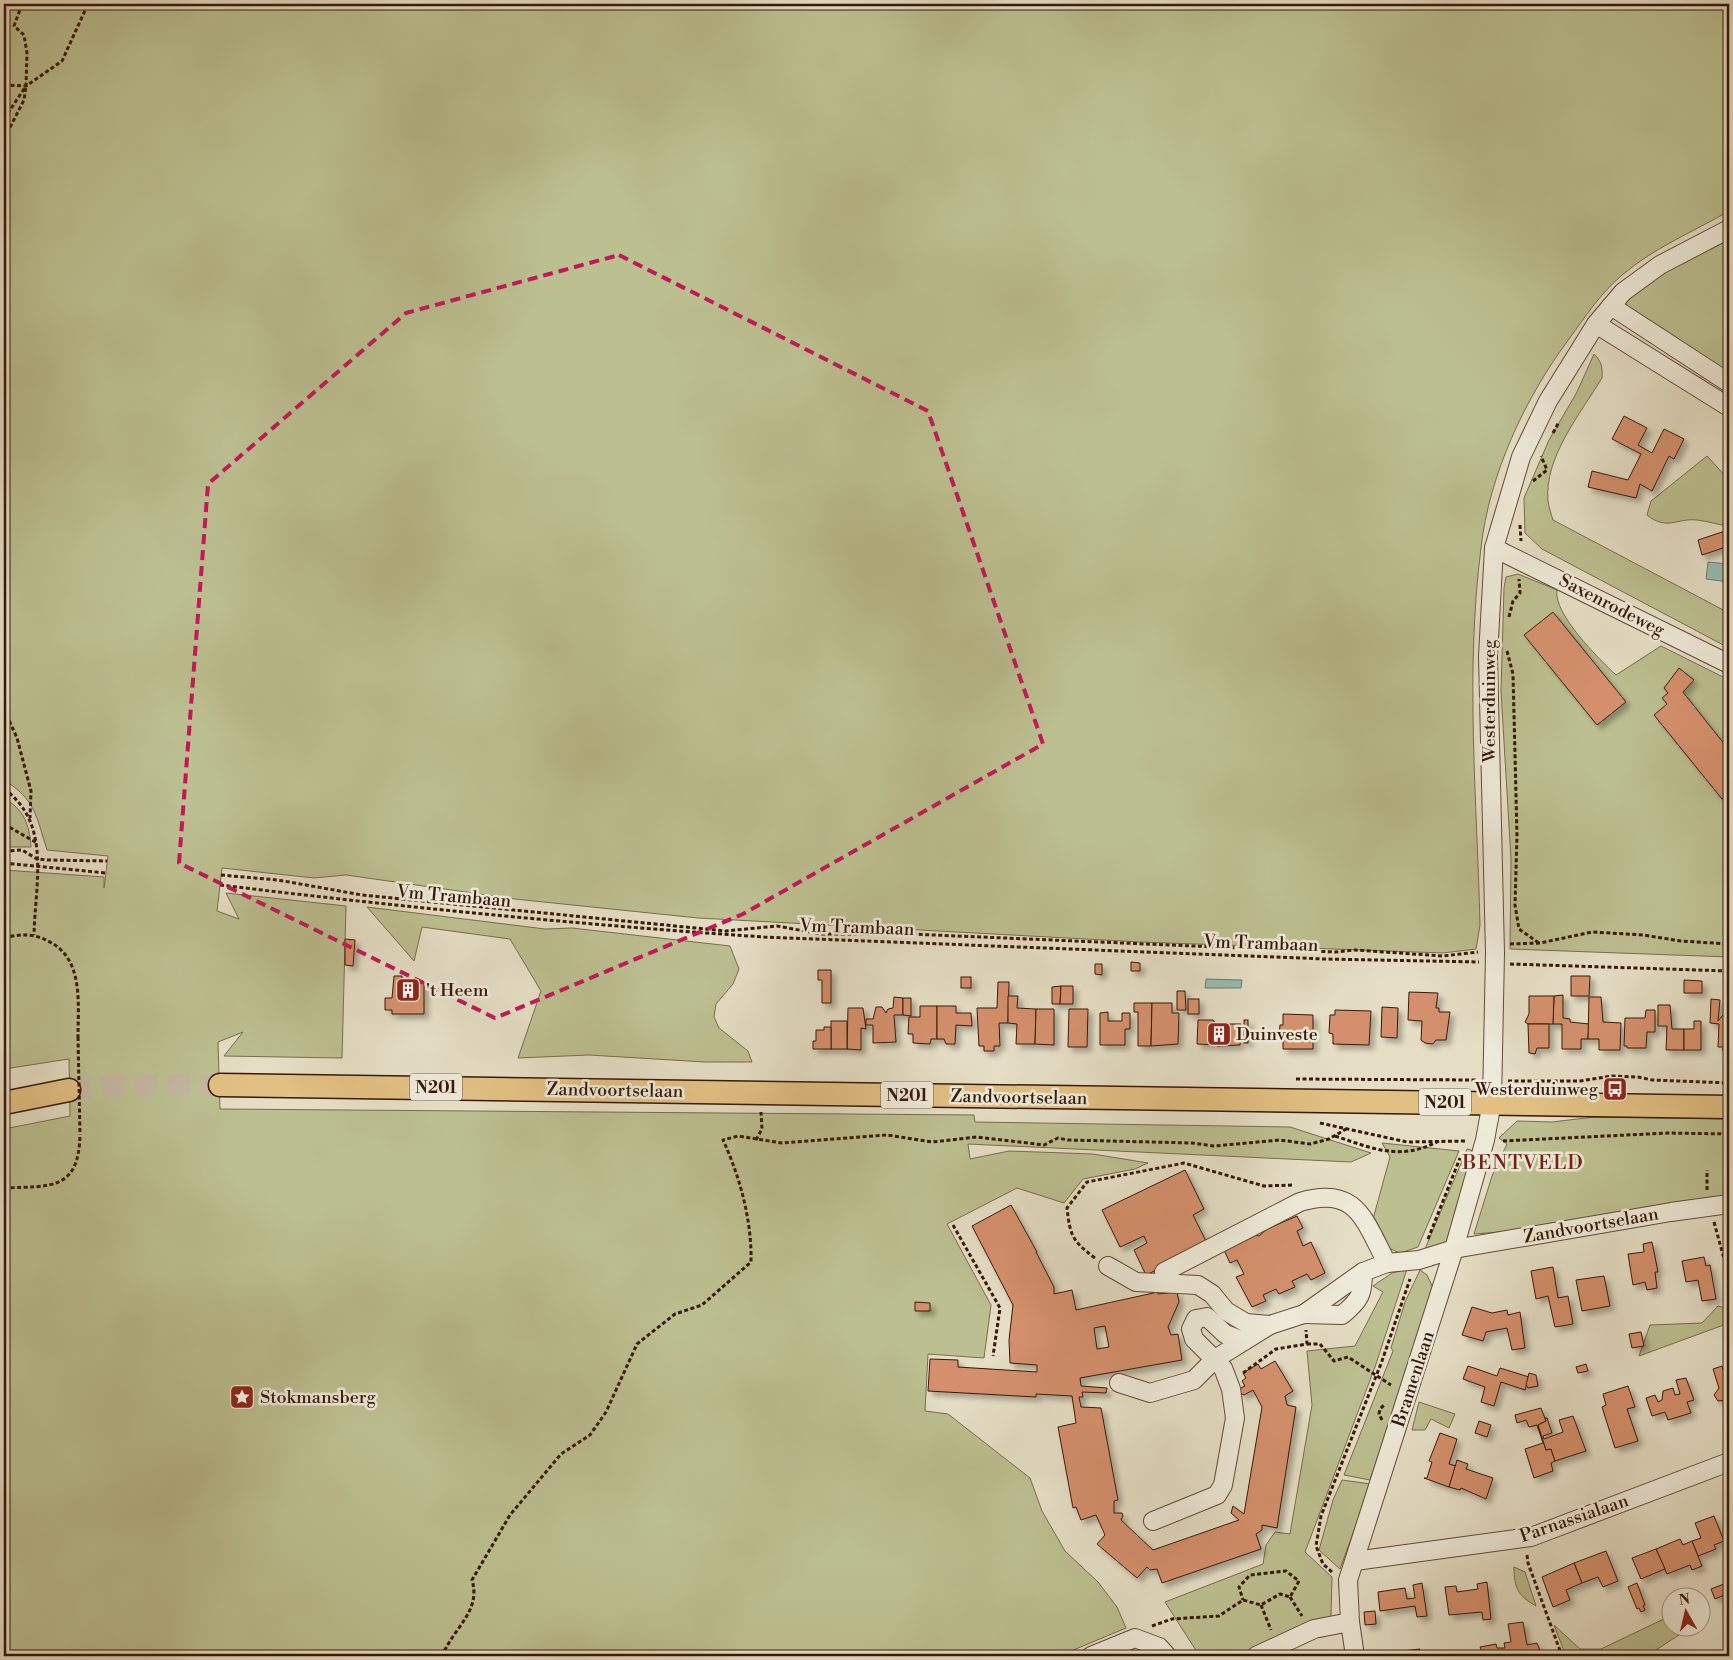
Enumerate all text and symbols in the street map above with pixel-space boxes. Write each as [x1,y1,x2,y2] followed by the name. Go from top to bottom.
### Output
[1555,569,1669,642] street label: Saxenrodeweg
[1478,639,1501,764] street label: Westerduinweg
[395,880,512,913] street label: Vm Trambaan
[798,914,915,941] street label: Vm Trambaan
[1202,930,1319,957] street label: Vm Trambaan
[395,977,421,1003] building icon: 't Heem
[426,979,489,1002] place label: 't Heem
[1206,1021,1232,1047] building icon: Duinveste
[1236,1023,1318,1046] place label: Duinveste
[410,1074,462,1100] road number: N201
[1602,1076,1628,1102] bus stop icon: Westerduinweg
[546,1078,684,1103] street label: Zandvoortselaan
[1474,1078,1599,1101] place label: Westerduinweg
[881,1082,933,1108] road number: N201
[950,1085,1088,1110] street label: Zandvoortselaan
[1419,1088,1471,1116] road number: N201
[1461,1151,1584,1176] district label: BENTVELD
[1522,1202,1661,1249] street label: Zandvoortselaan
[1387,1328,1440,1431] street label: Bramenlaan
[229,1384,255,1410] place icon: Stokmansberg
[260,1386,376,1409] place label: Stokmansberg
[1517,1489,1632,1548] street label: Parnassialaan
[1660,1588,1710,1638] north arrow
[1678,1590,1691,1610] text: N

